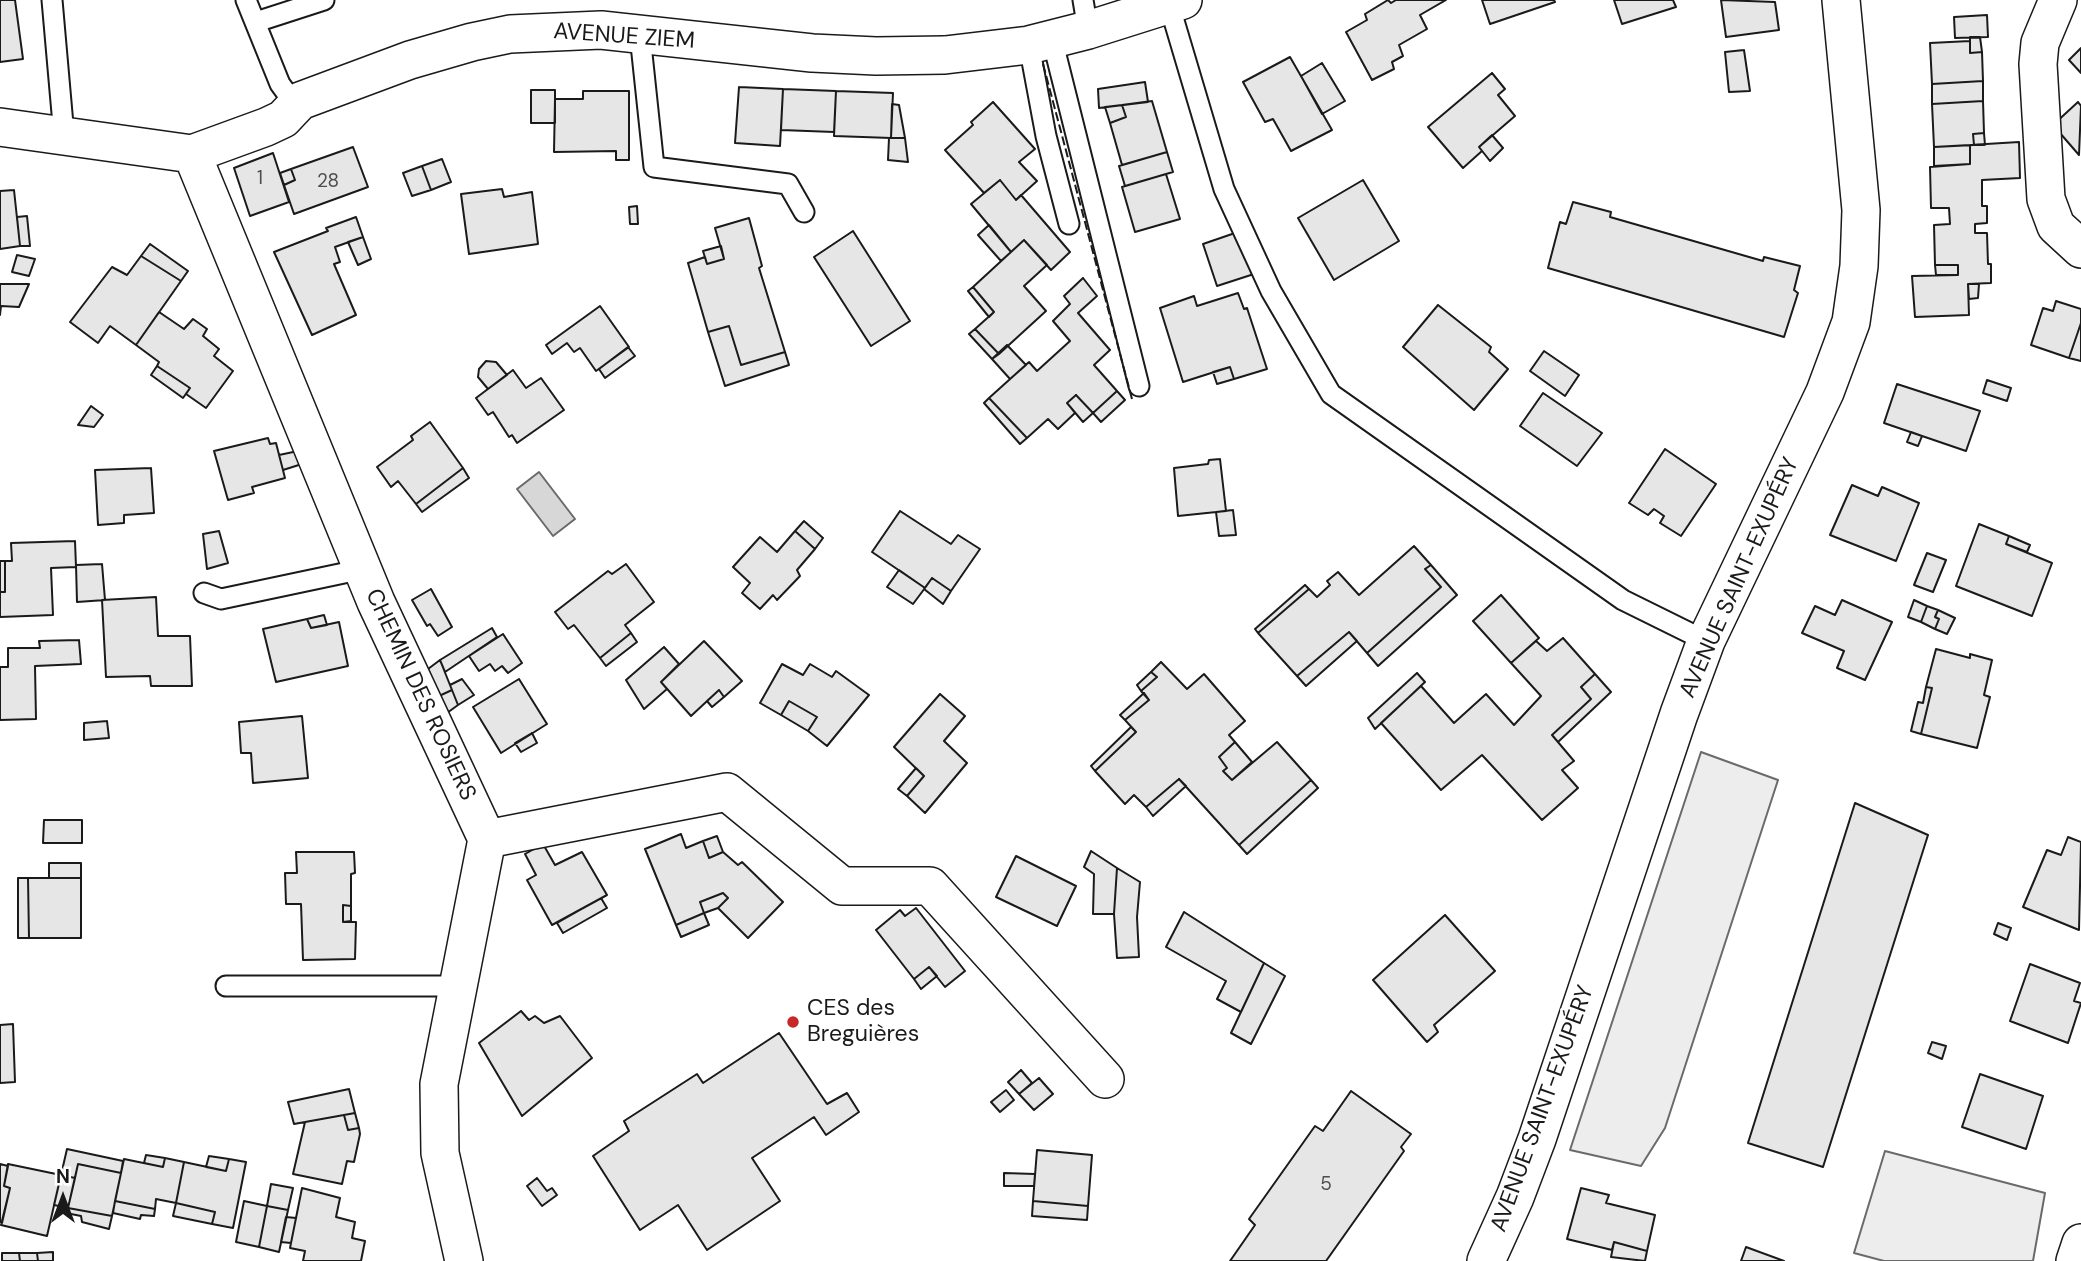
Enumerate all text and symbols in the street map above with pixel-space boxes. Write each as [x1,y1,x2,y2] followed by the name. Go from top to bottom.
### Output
[552,18,696,56] street label: AVENUE ZIEM
[257,168,263,190] house number: 1
[317,171,339,193] house number: 28
[1674,454,1806,702] street label: AVENUE SAINT-EXUPÉRY
[359,585,481,805] street label: CHEMIN DES ROSIERS
[1486,982,1600,1236] street label: AVENUE SAINT-EXUPÉRY
[807,995,919,1049] place label: CES des Breguières
[785,1014,801,1030] marker: CES des Breguières
[28,1163,98,1233] north arrow
[56,1164,70,1189] text: N
[1320,1174,1332,1196] house number: 5

